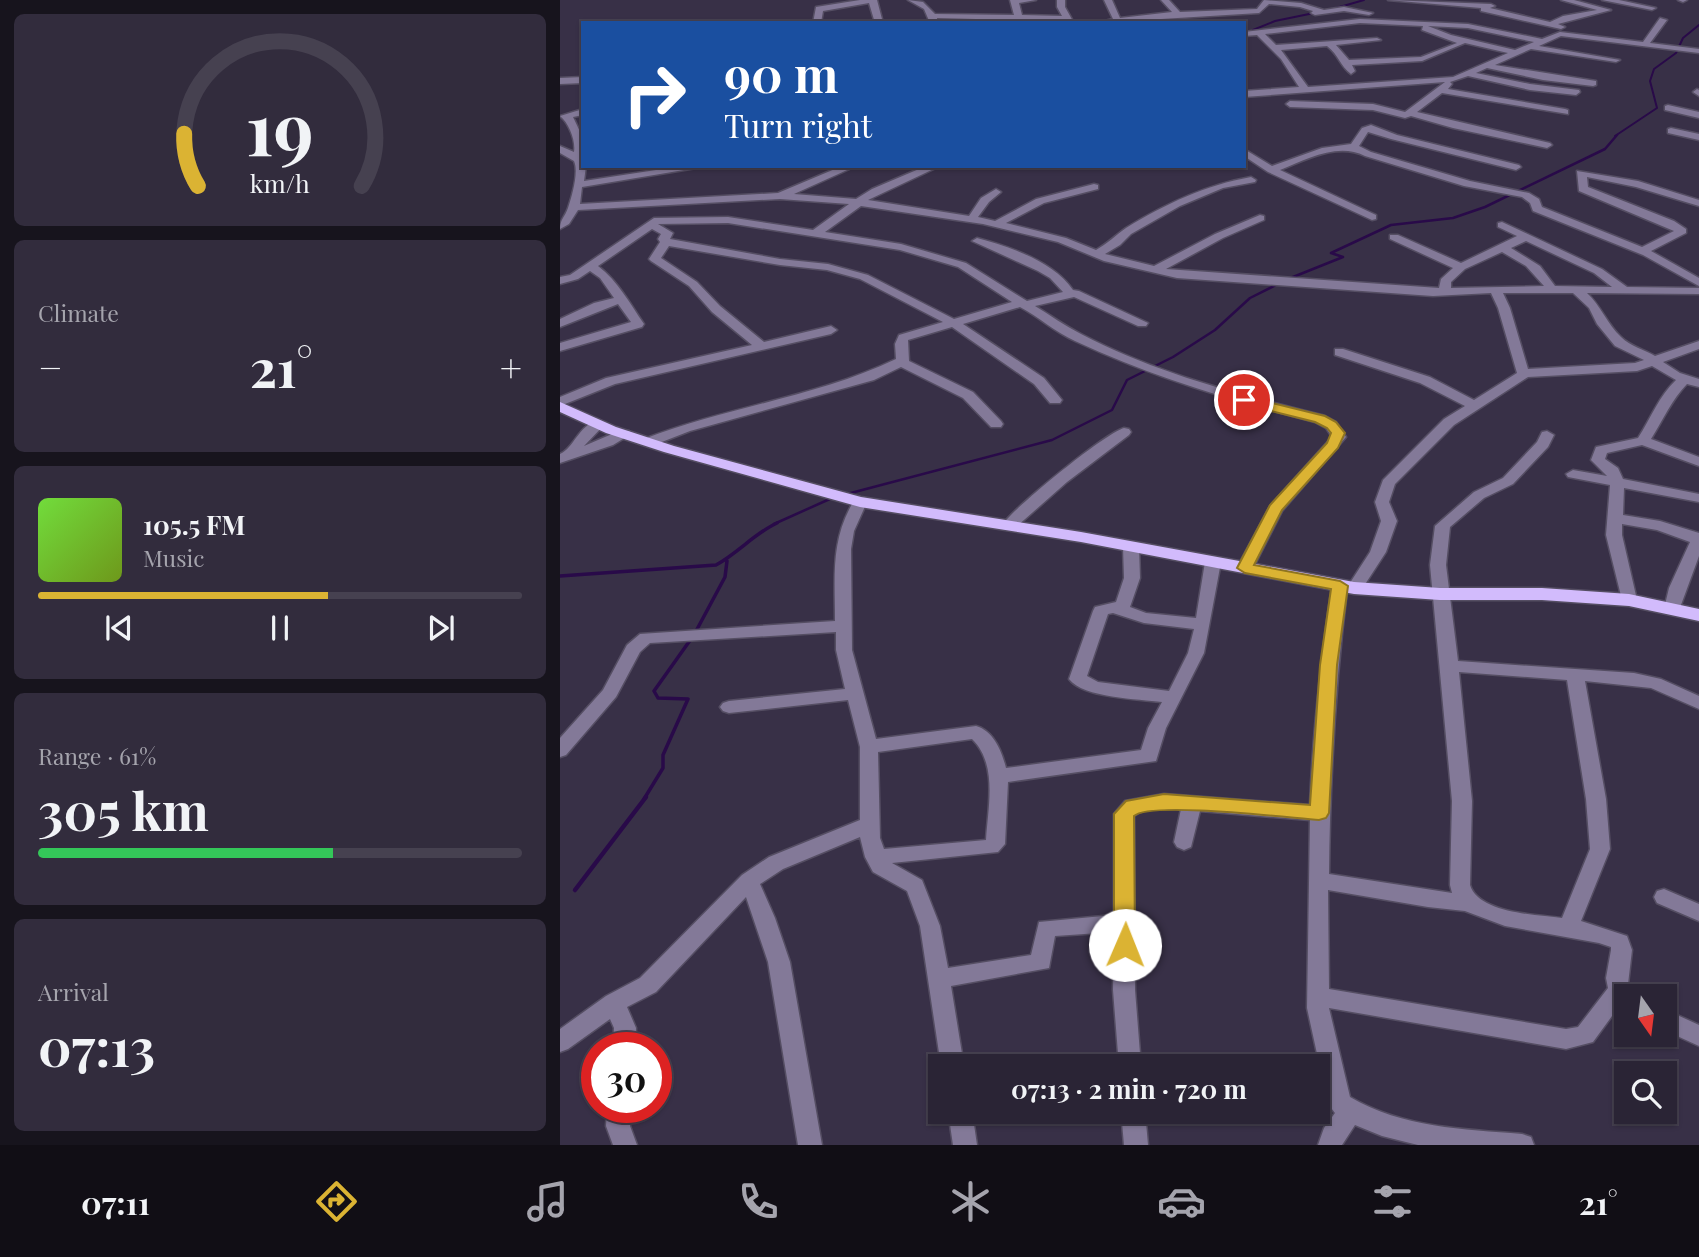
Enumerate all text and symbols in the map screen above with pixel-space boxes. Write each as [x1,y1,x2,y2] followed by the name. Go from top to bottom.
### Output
[724,40,838,105] text: 90 m
[609,49,700,140] icon: right
[246,77,314,174] text: 19
[724,103,872,146] text: Turn right
[250,166,310,199] text: km/h
[38,297,119,328] text: Climate
[250,332,313,401] text: 21°
[38,341,63,392] text: −
[500,341,522,392] text: +
[1214,370,1274,430] pin
[1225,381,1263,419] icon: arrive
[143,507,245,542] text: 105.5 FM
[143,542,204,573] text: Music
[100,609,138,647] icon: previous
[261,609,299,647] icon: pause
[422,609,460,647] icon: next
[38,740,156,771] text: Range · 61%
[38,775,209,844] text: 305 km
[1088,908,1162,982] position arrow
[38,976,109,1007] text: Arrival
[1614,984,1676,1046] north arrow
[1614,984,1677,1124] map controls
[38,1011,155,1080] text: 07:13
[581,1032,672,1123] speed limit sign: 30
[1614,1061,1677,1124] button: search
[1011,1071,1247,1106] text: 07:13 · 2 min · 720 m
[312,1177,361,1226] icon: directions
[523,1177,572,1226] icon: music
[734,1177,783,1226] icon: phone
[946,1177,995,1226] icon: climate
[1157,1177,1206,1226] icon: car
[1368,1177,1417,1226] icon: filters
[81,1180,150,1223] text: 07:11
[1579,1180,1618,1223] text: 21°

